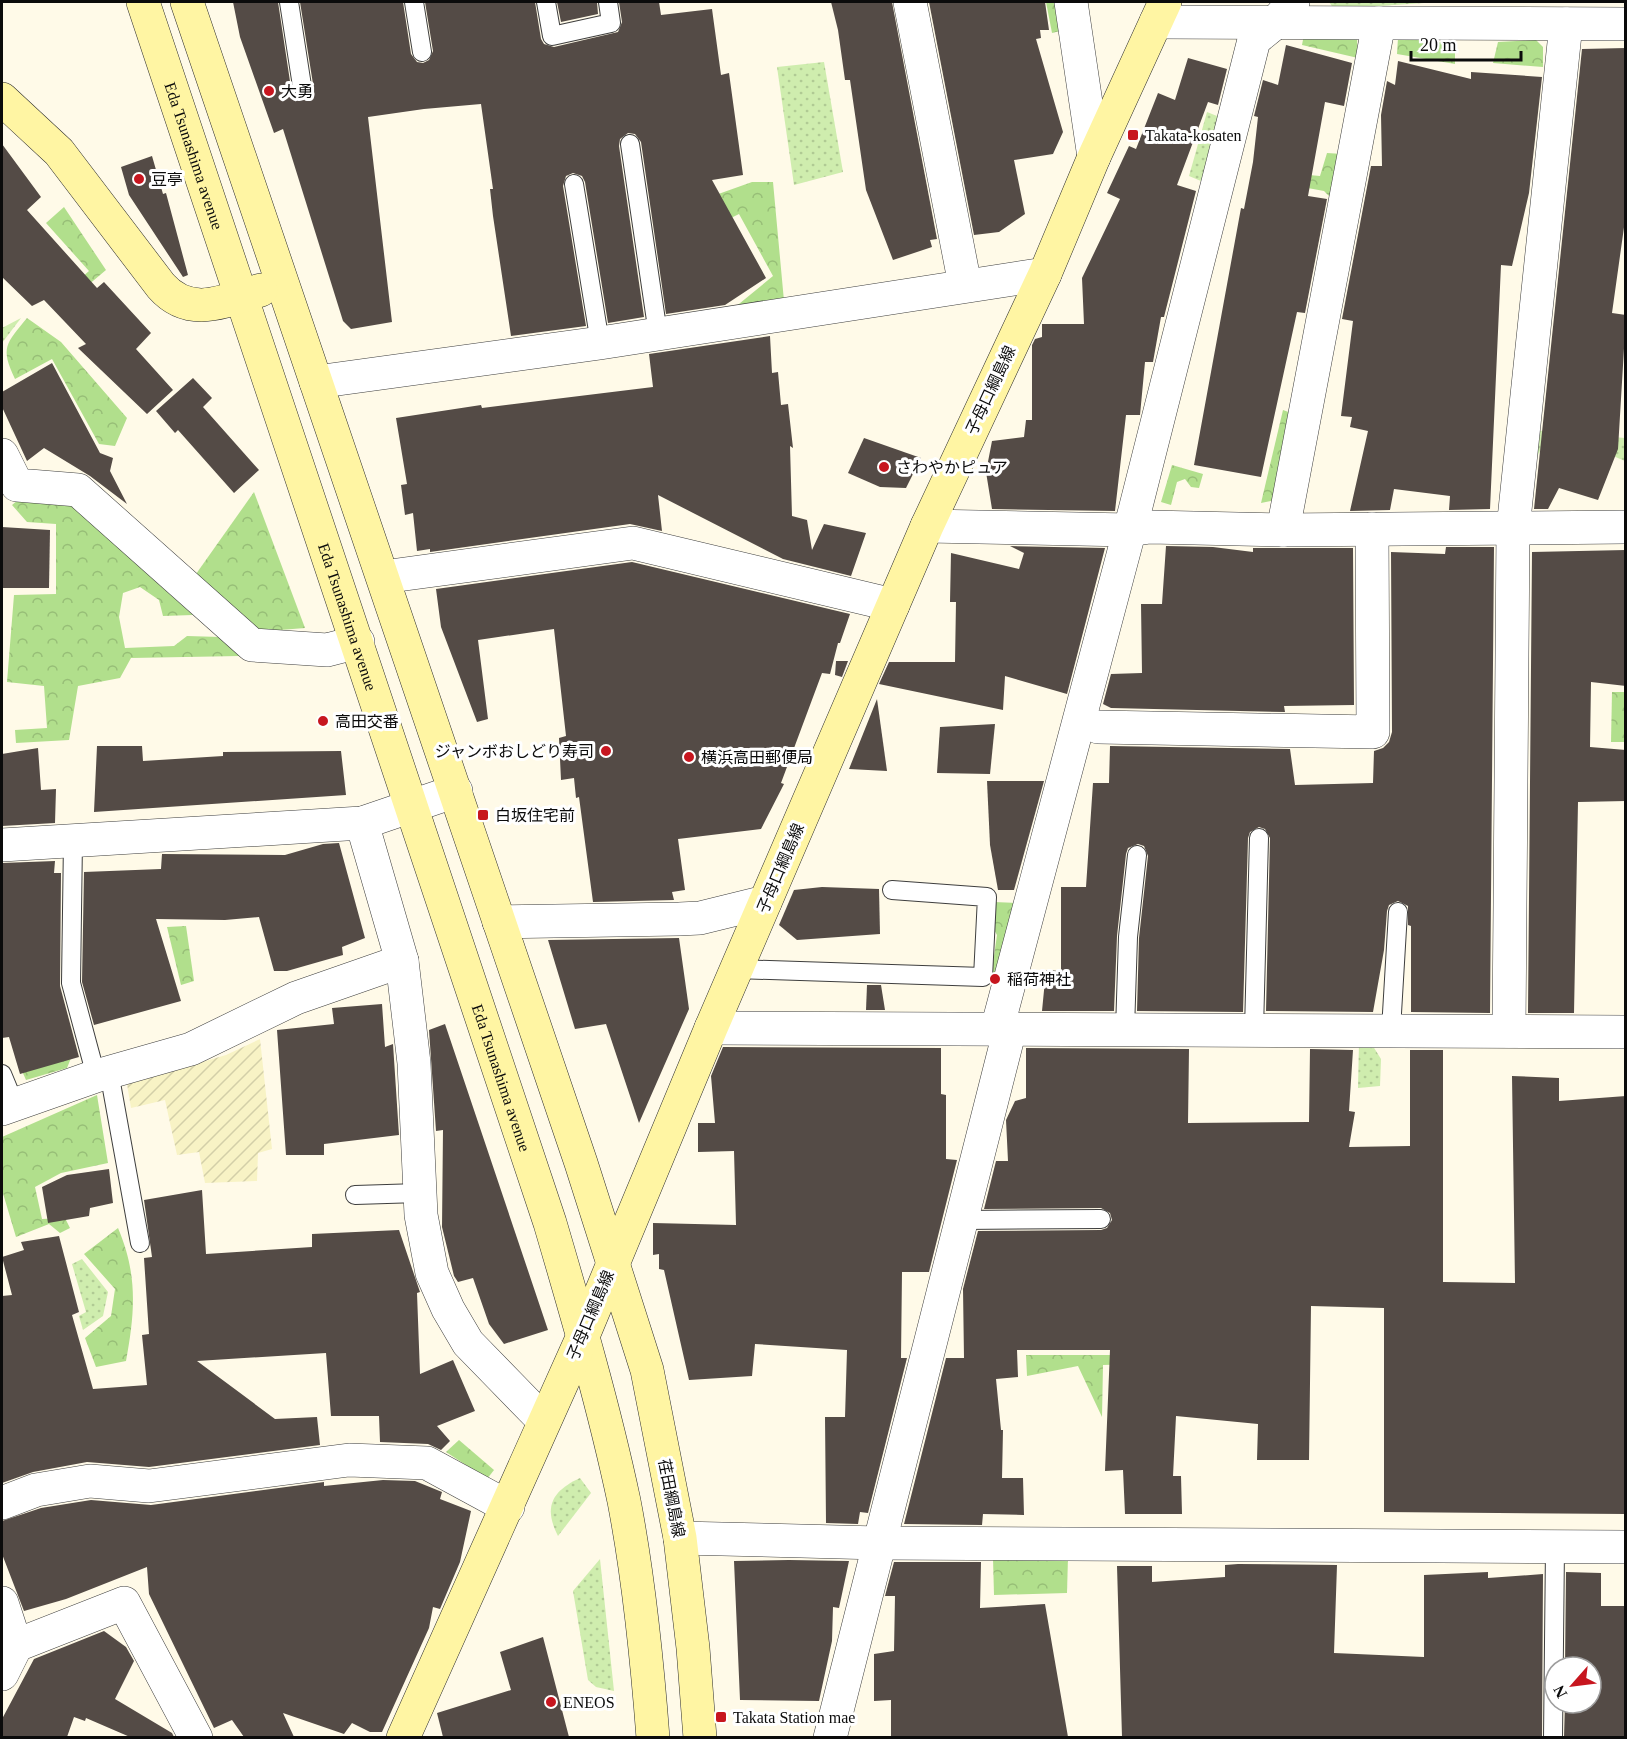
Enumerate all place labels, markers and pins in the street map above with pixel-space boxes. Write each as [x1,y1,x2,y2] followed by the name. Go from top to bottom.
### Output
[281,83,313,100] place label: 大勇
[262,84,276,98] marker: 大勇
[1145,127,1242,144] place label: Takata-kosaten
[1126,128,1140,142] marker: Takata-kosaten
[151,171,183,188] place label: 豆亭
[132,172,146,186] marker: 豆亭
[896,459,1008,476] place label: さわやかピュア
[877,460,891,474] marker: さわやかピュア
[335,713,399,730] place label: 高田交番
[316,714,330,728] marker: 高田交番
[435,743,594,760] place label: ジャンボおしどり寿司
[599,744,613,758] marker: ジャンボおしどり寿司
[701,749,813,766] place label: 横浜高田郵便局
[682,750,696,764] marker: 横浜高田郵便局
[495,807,575,824] place label: 白坂住宅前
[476,808,490,822] marker: 白坂住宅前
[1007,971,1071,988] place label: 稲荷神社
[988,972,1002,986] marker: 稲荷神社
[563,1694,615,1711] place label: ENEOS
[544,1695,558,1709] marker: ENEOS
[733,1709,855,1726] place label: Takata Station mae
[714,1710,728,1724] marker: Takata Station mae

